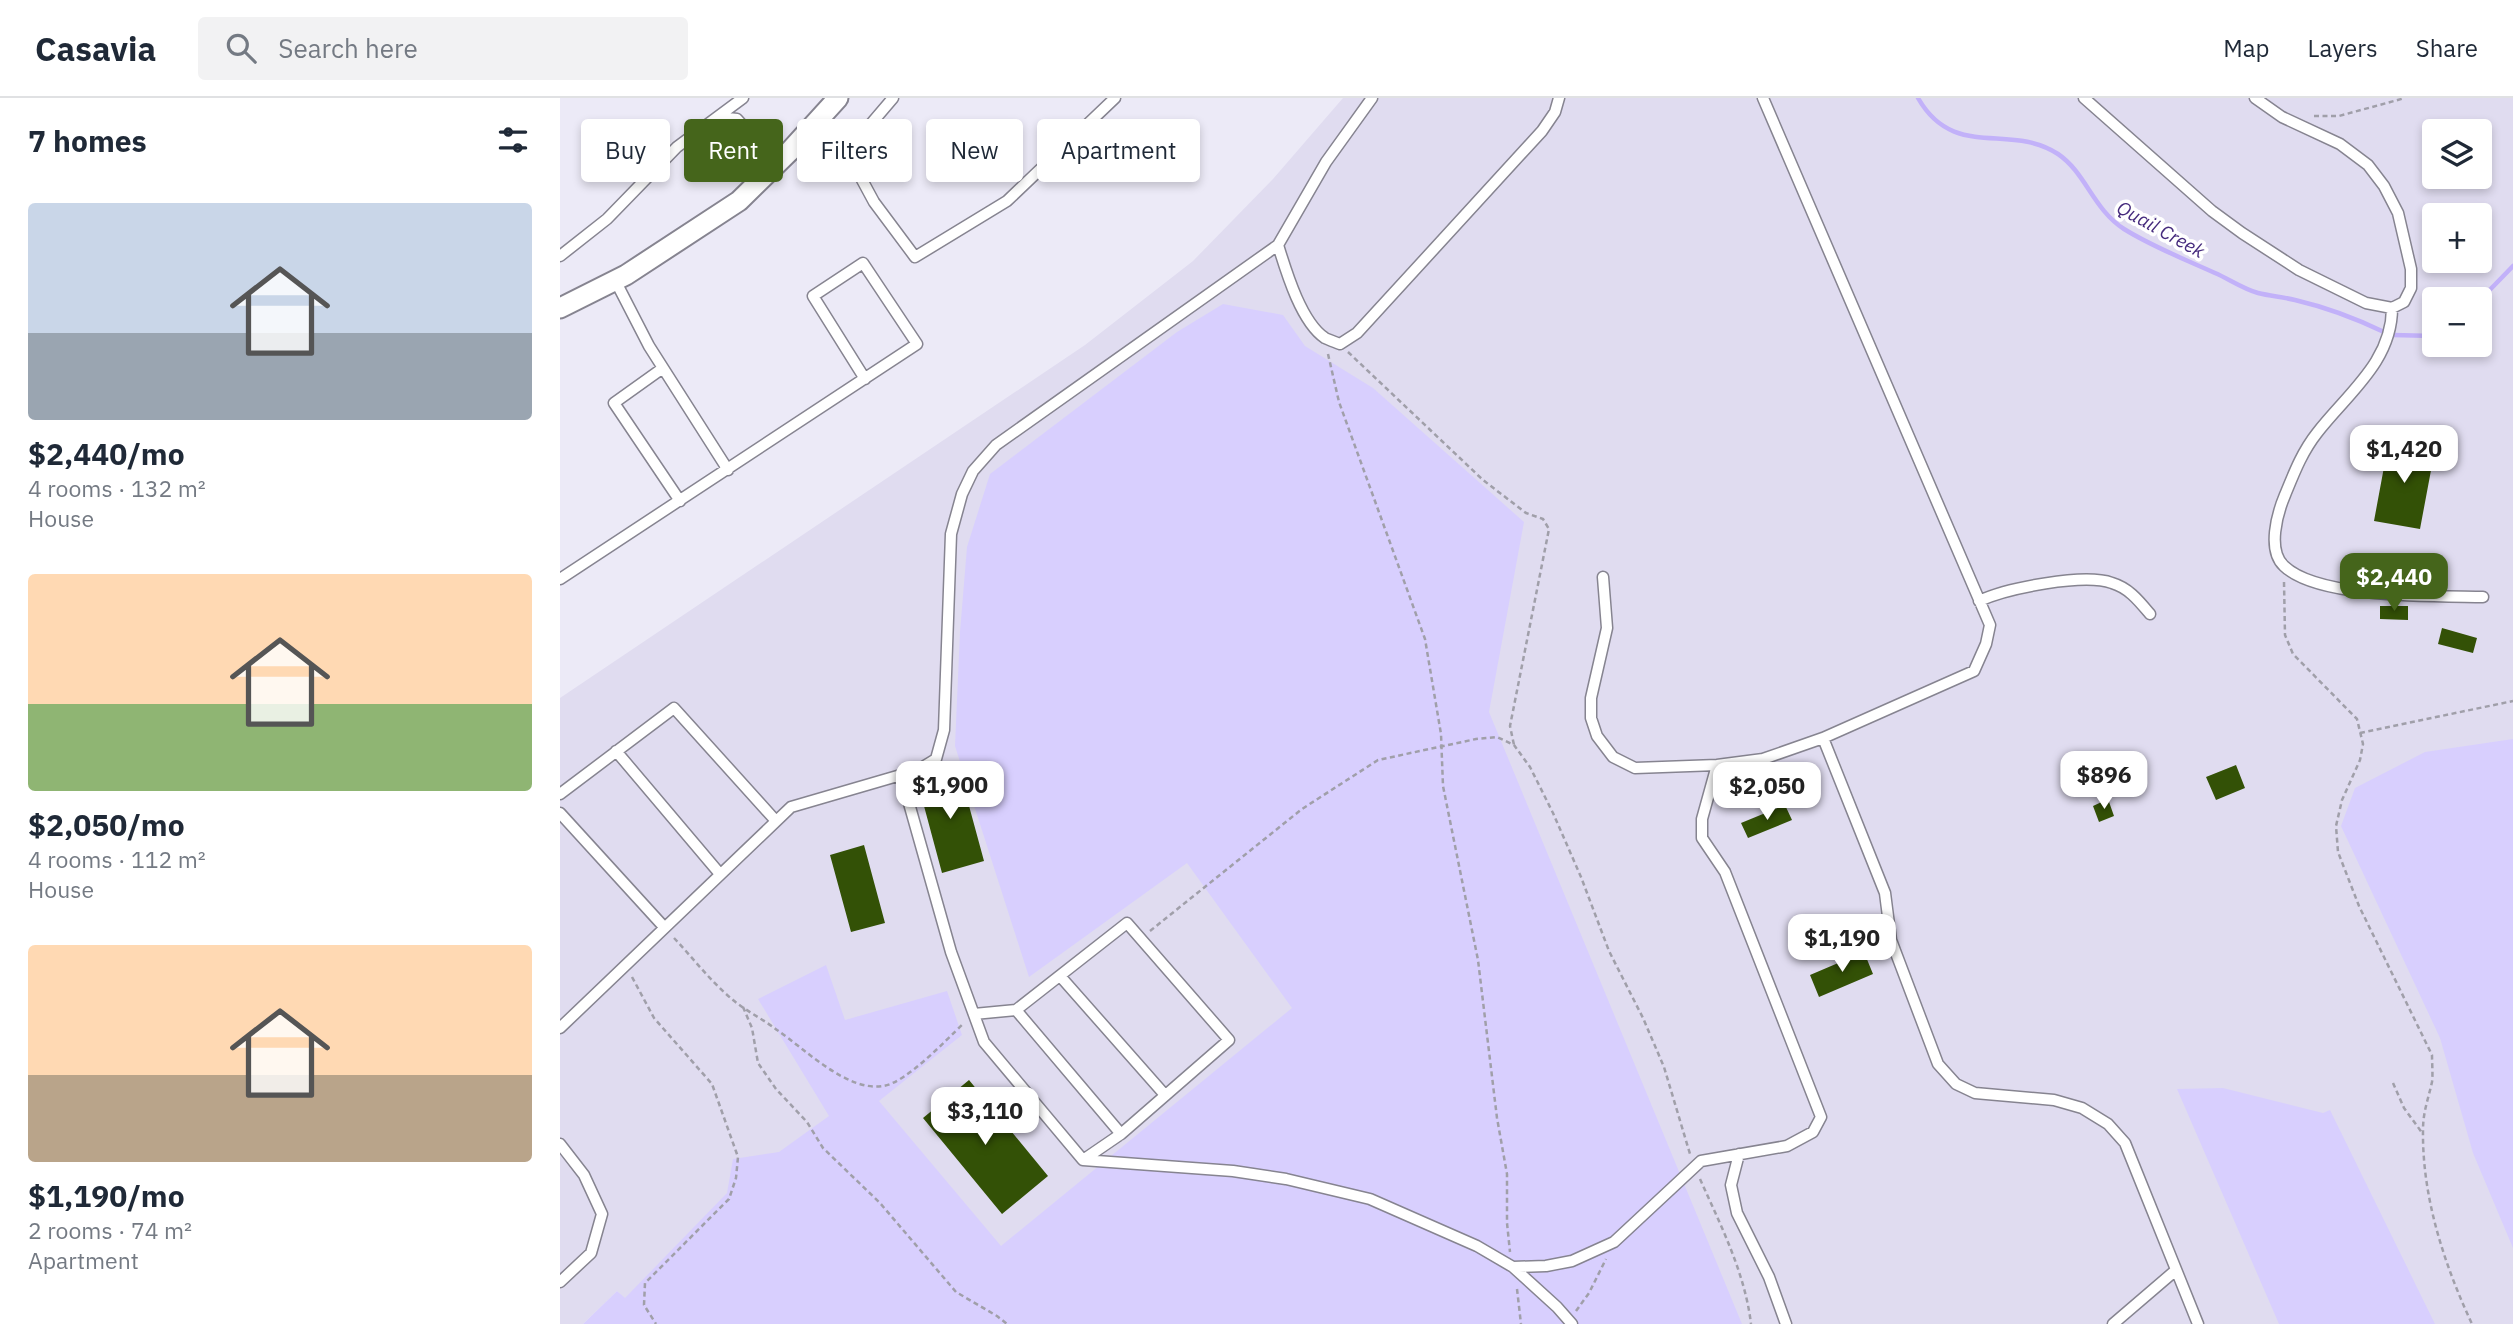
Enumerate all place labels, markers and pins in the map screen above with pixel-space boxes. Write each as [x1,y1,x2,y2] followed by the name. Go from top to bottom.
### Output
[2347,426,2461,485] pin: $1,420
[2337,554,2451,613] pin: $2,440
[2063,752,2145,811] pin: $896
[893,762,1007,821] pin: $1,900
[1710,762,1824,822] pin: $2,050
[1785,914,1899,974] pin: $1,190
[928,1088,1042,1147] pin: $3,110

